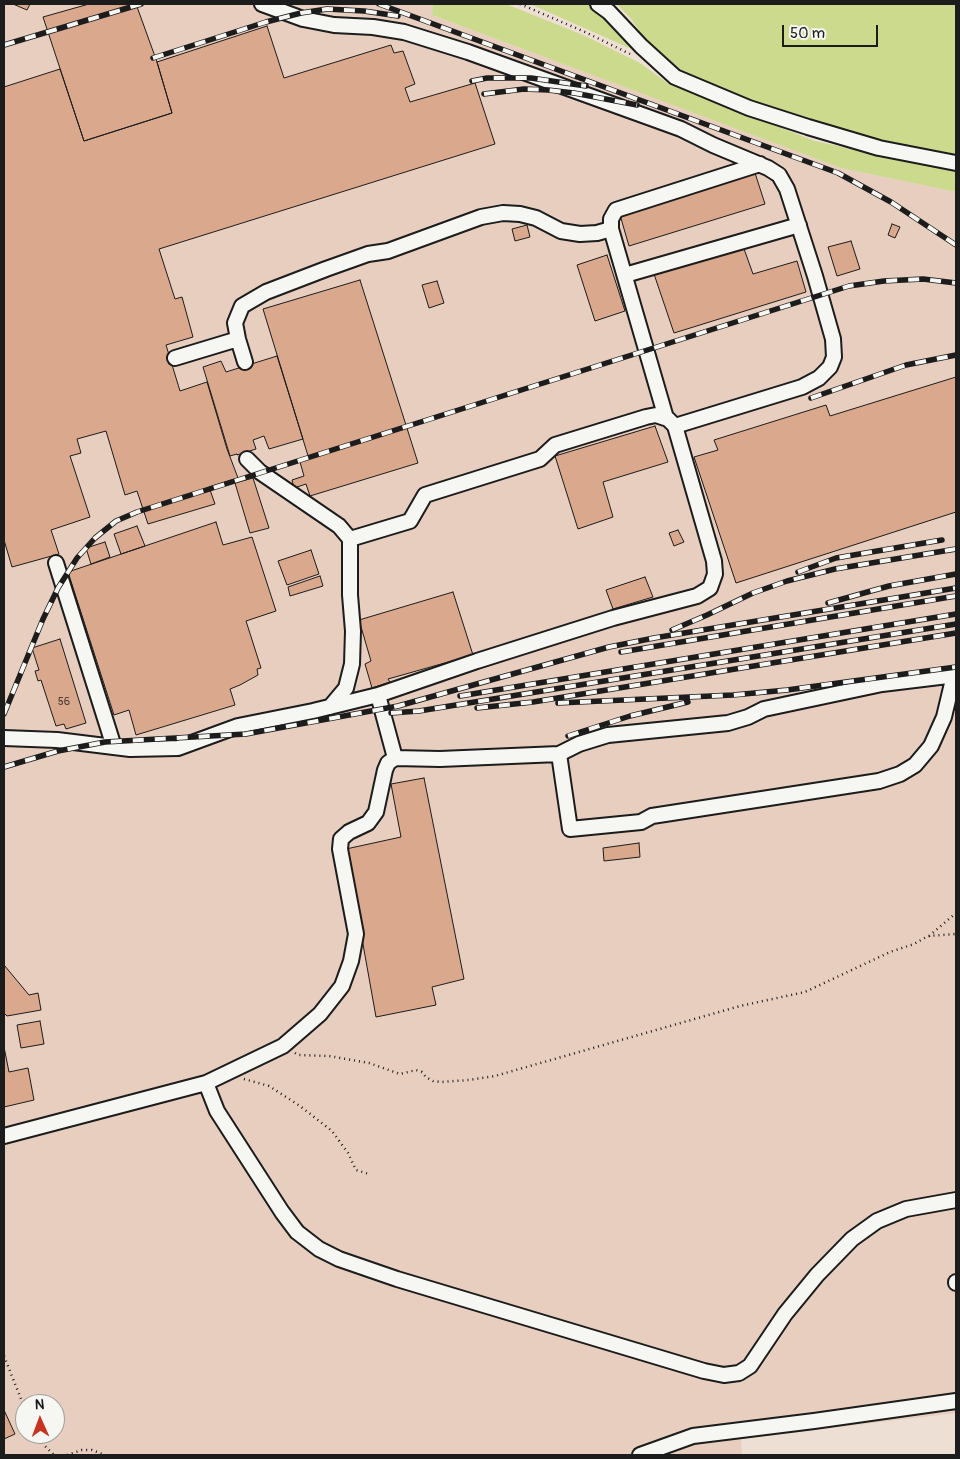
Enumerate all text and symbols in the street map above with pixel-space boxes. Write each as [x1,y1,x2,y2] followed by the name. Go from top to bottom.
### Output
[785,15,881,47] scale bar
[790,24,825,43] text: 50 m
[58,695,70,709] house number: 56
[15,1394,65,1444] north arrow
[34,1396,45,1413] text: N

